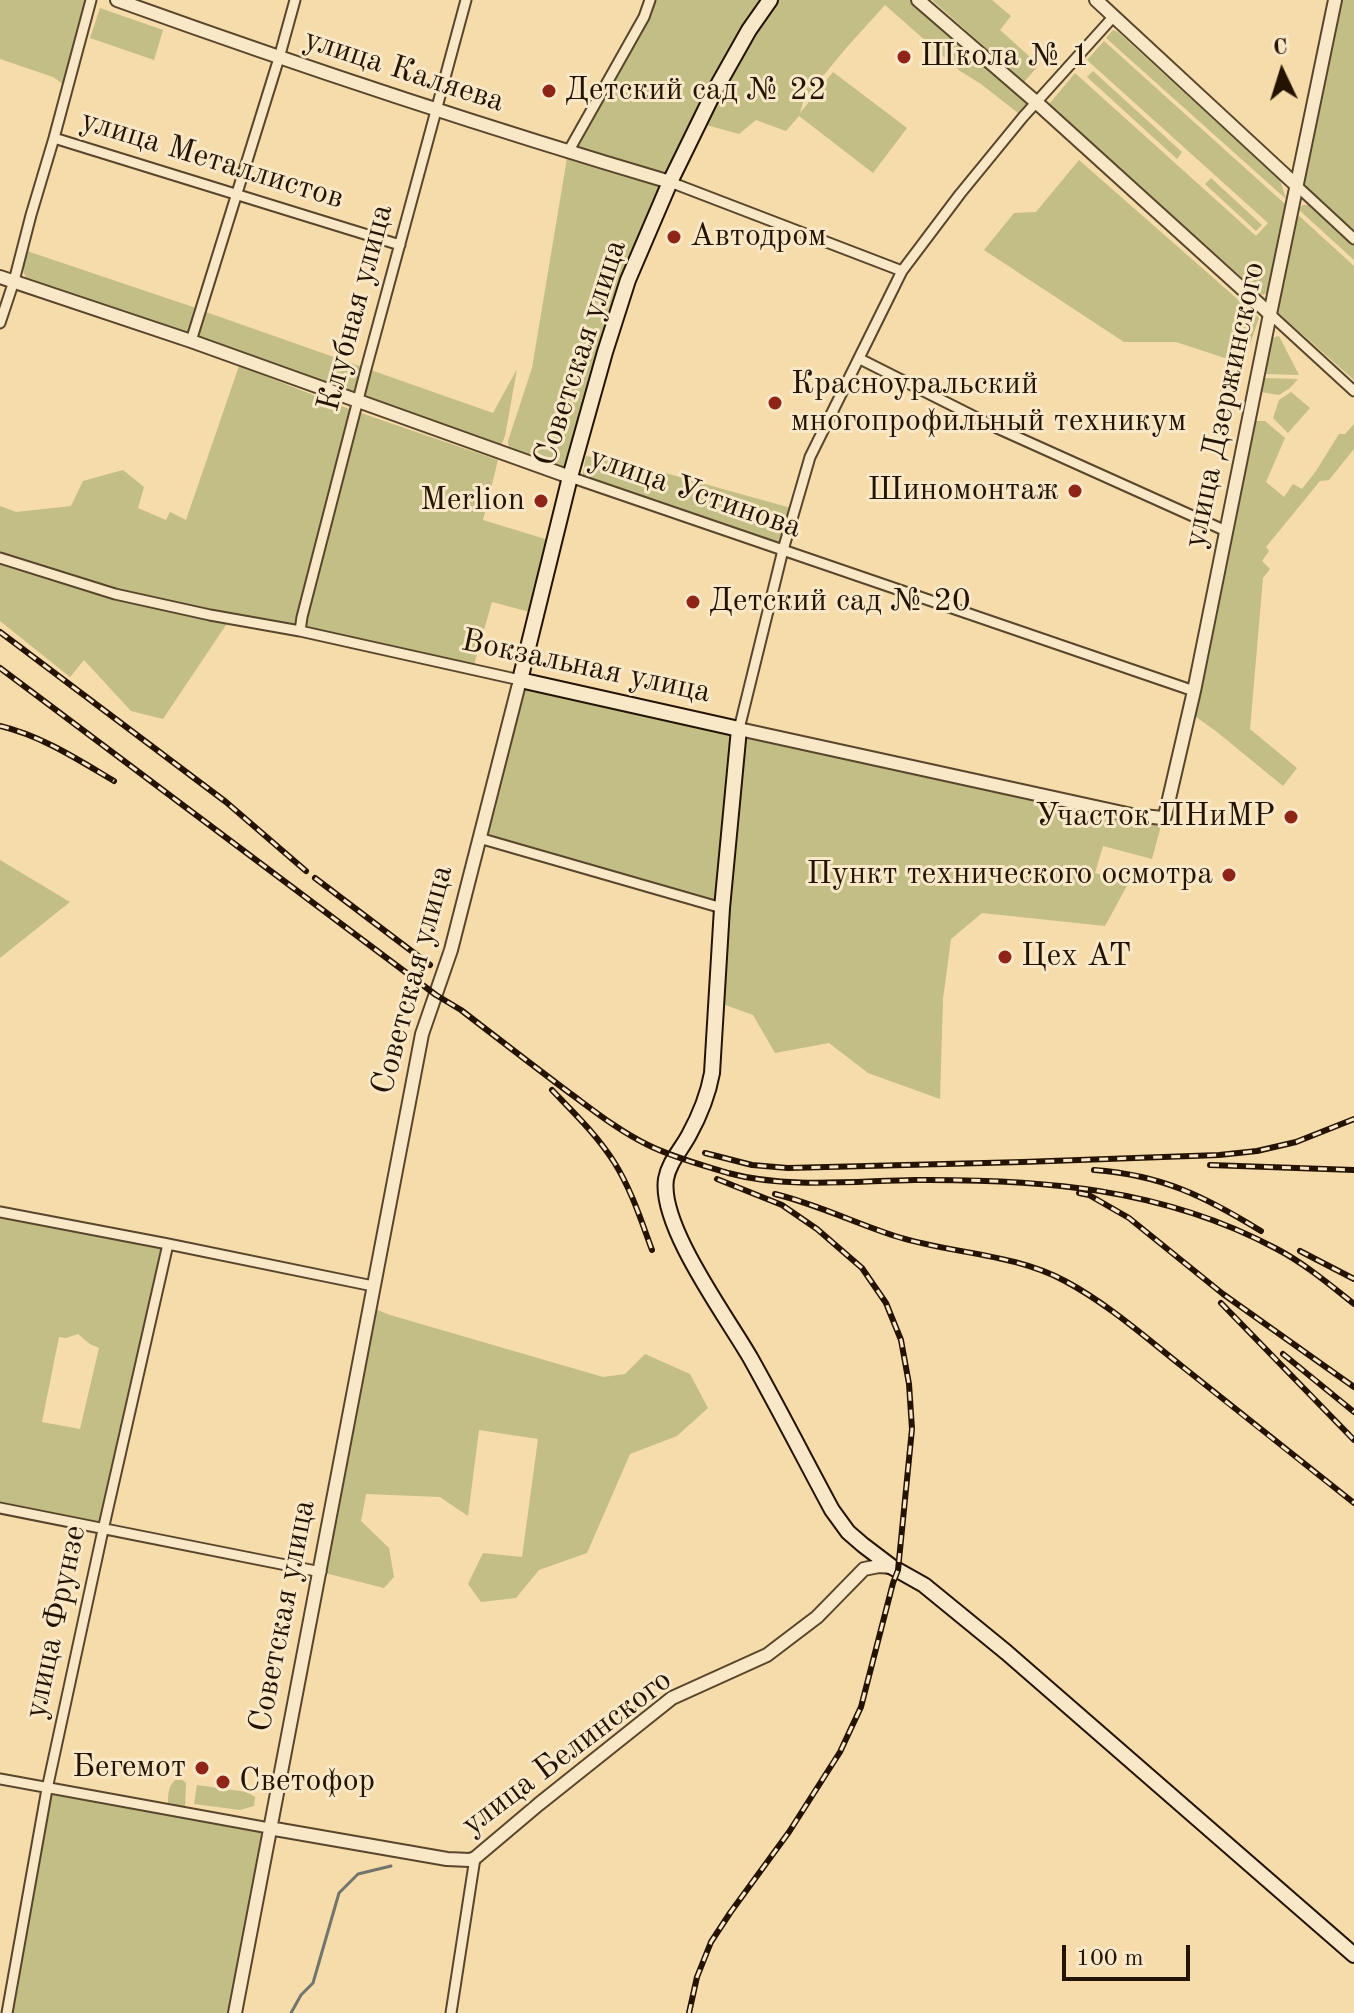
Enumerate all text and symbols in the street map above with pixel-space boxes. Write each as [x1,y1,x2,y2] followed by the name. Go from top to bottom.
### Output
[299,21,509,121] street label: улица Каляева
[1242,32,1322,112] north arrow
[1272,37,1288,60] text: С
[920,38,1090,76] place label: Школа № 1
[895,48,913,66] marker: Школа № 1
[565,72,827,110] place label: Детский сад № 22
[540,82,558,100] marker: Детский сад № 22
[76,102,348,218] street label: улица Металлистов
[310,200,402,416] street label: Клубная улица
[690,218,826,256] place label: Автодром
[665,228,683,246] marker: Автодром
[526,235,636,471] street label: Советская улица
[1176,258,1274,552] street label: улица Дзержинского
[791,366,1186,441] place label: Красноуральский многопрофильный техникум
[766,394,784,412] marker: Красноуральский многопрофильный техникум
[584,439,806,547] street label: улица Устинова
[867,472,1059,510] place label: Шиномонтаж
[420,482,525,520] place label: Merlion
[1066,482,1084,500] marker: Шиномонтаж
[532,492,550,510] marker: Merlion
[709,583,971,621] place label: Детский сад № 20
[684,593,702,611] marker: Детский сад № 20
[458,622,714,712] street label: Вокзальная улица
[1035,798,1275,836] place label: Участок ПНиМР
[1282,808,1300,826] marker: Участок ПНиМР
[807,856,1213,894] place label: Пункт технического осмотра
[364,861,462,1099] street label: Советская улица
[1220,866,1238,884] marker: Пункт технического осмотра
[1021,938,1131,976] place label: Цех АТ
[996,948,1014,966] marker: Цех АТ
[242,1497,324,1735] street label: Советская улица
[17,1522,95,1722] street label: улица Фрунзе
[454,1662,680,1844] street label: улица Белинского
[72,1749,186,1787] place label: Бегемот
[193,1759,211,1777] marker: Бегемот
[239,1763,375,1801] place label: Светофор
[214,1773,232,1791] marker: Светофор
[1066,1929,1194,1979] scale bar
[1076,1947,1144,1971] text: 100 m

